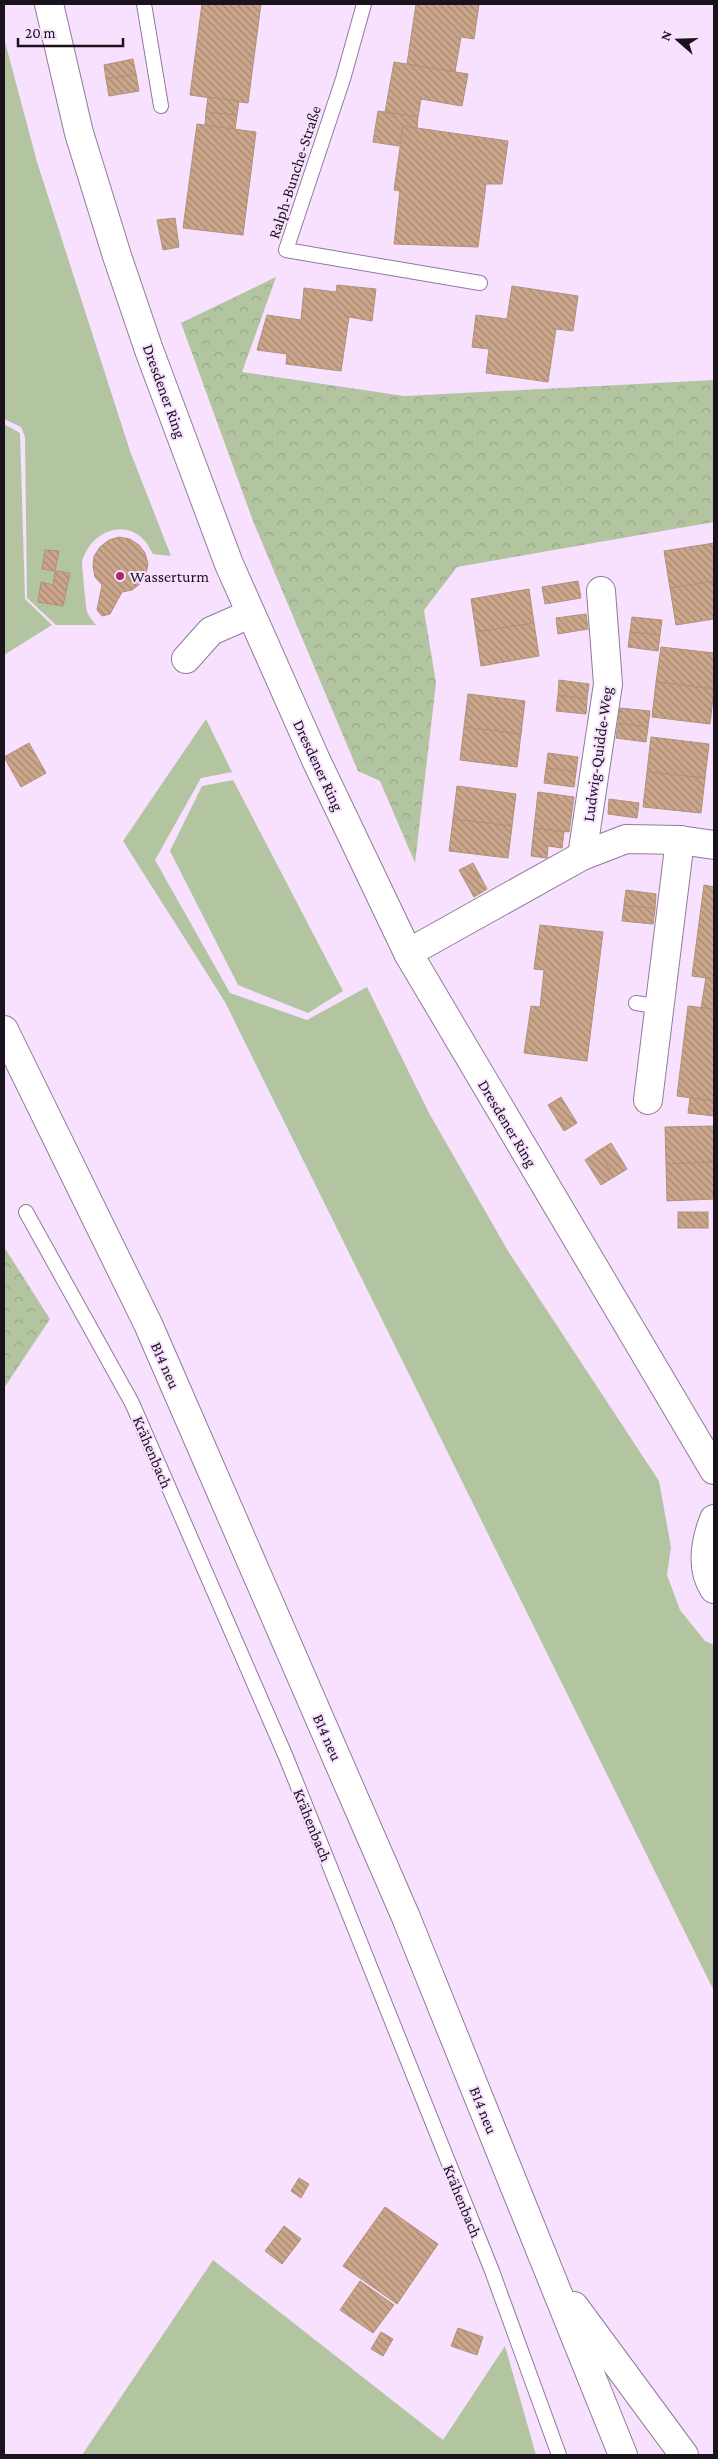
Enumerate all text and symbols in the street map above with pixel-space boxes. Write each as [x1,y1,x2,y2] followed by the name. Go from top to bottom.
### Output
[18,15,122,47] scale bar
[653,15,703,65] north arrow
[25,25,56,41] text: 20 m
[657,28,675,43] text: N
[265,104,325,241] street label: Ralph-Bunche-Straße
[139,342,189,441] street label: Dresdener Ring
[130,568,209,585] place label: Wasserturm
[114,570,126,582] marker: Wasserturm
[580,685,616,823] street label: Ludwig-Quidde-Weg
[289,717,347,814] street label: Dresdener Ring
[474,1077,540,1171] street label: Dresdener Ring
[148,1339,184,1392] street label: B14 neu
[130,1413,176,1491] street label: Krähenbach
[310,1711,346,1764] street label: B14 neu
[290,1786,335,1864] street label: Krähenbach
[466,2084,501,2137] street label: B14 neu
[440,2162,485,2240] street label: Krähenbach

